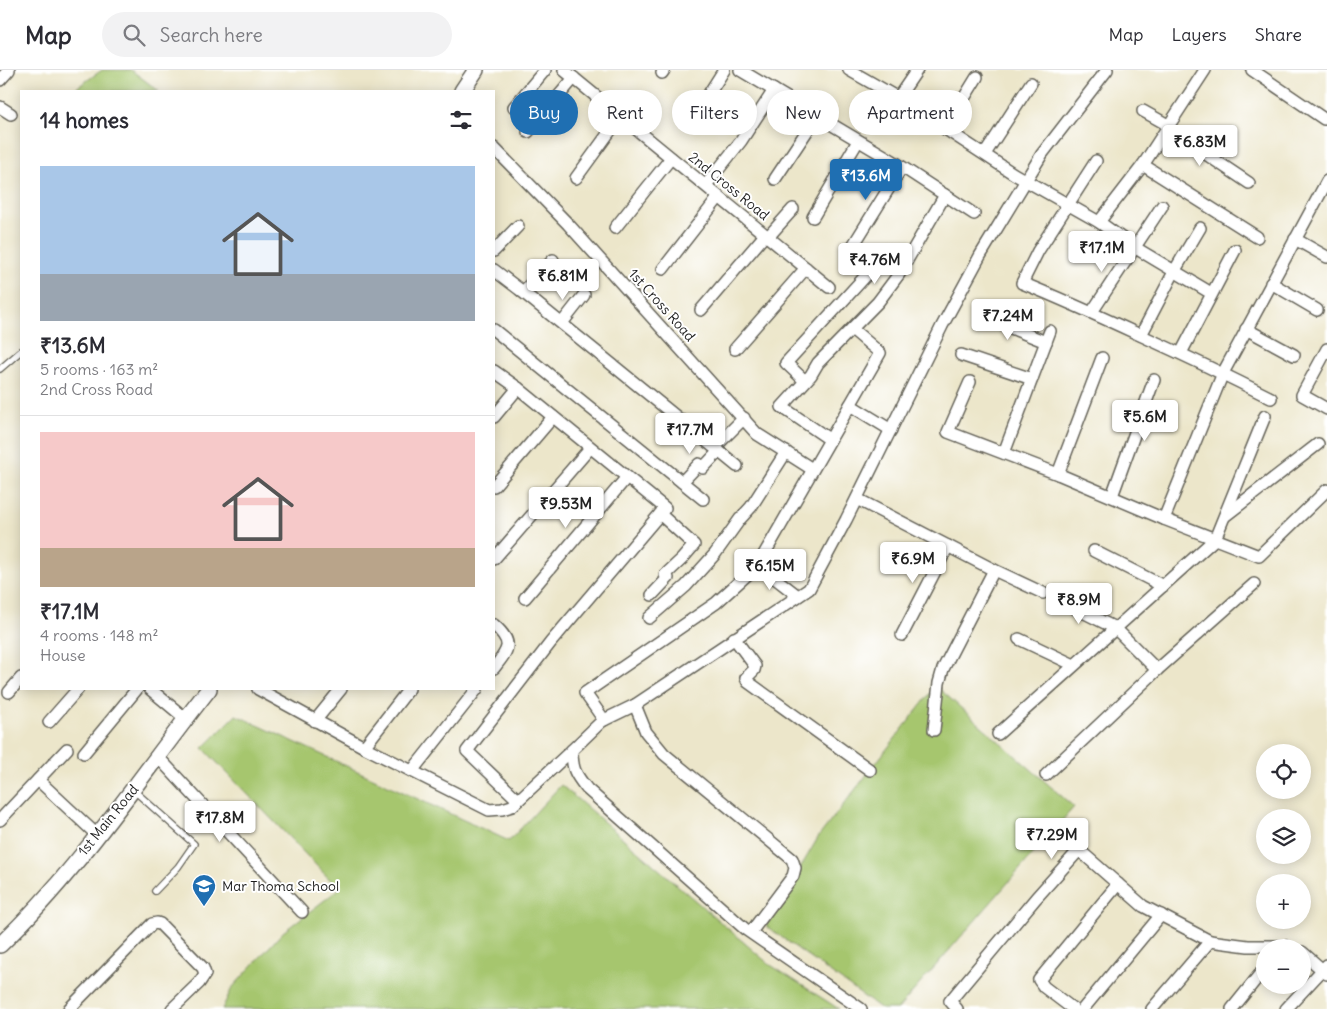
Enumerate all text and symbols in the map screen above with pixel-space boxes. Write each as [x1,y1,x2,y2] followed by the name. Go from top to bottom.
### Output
[102,12,452,57] search box
[25,20,72,50] text: Map
[120,21,148,49] icon: search
[160,23,263,47] text: Search here
[1108,23,1143,46] text: Map
[1171,23,1227,46] text: Layers
[1255,23,1302,46] text: Share
[510,90,578,135] chip: Buy
[588,90,662,135] chip: Rent
[672,90,757,135] chip: Filters
[767,90,839,135] chip: New
[849,90,972,135] chip: Apartment
[447,106,475,134] icon: filters
[40,107,129,134] text: 14 homes
[1159,124,1241,167] pin: ₹6.83M
[1174,131,1227,151] text: ₹6.83M
[685,148,773,224] street label: 2nd Cross Road
[825,158,907,201] pin: ₹13.6M
[841,165,891,185] text: ₹13.6M
[213,199,303,289] icon: home
[1061,230,1143,273] pin: ₹17.1M
[1079,237,1125,257] text: ₹17.1M
[834,242,916,285] pin: ₹4.76M
[849,249,901,269] text: ₹4.76M
[522,258,604,301] pin: ₹6.81M
[538,265,588,285] text: ₹6.81M
[625,265,699,345] street label: 1st Cross Road
[967,298,1049,341] pin: ₹7.24M
[982,305,1034,325] text: ₹7.24M
[40,332,106,359] text: ₹13.6M
[40,359,158,379] text: 5 rooms · 163 m²
[40,379,153,399] text: 2nd Cross Road
[1110,400,1180,442] pin: ₹5.6M
[1123,406,1167,426] text: ₹5.6M
[649,412,731,455] pin: ₹17.7M
[666,419,714,439] text: ₹17.7M
[213,464,303,554] icon: home
[525,486,607,529] pin: ₹9.53M
[540,493,592,513] text: ₹9.53M
[878,542,948,584] pin: ₹6.9M
[729,548,811,591] pin: ₹6.15M
[891,548,935,568] text: ₹6.9M
[745,555,795,575] text: ₹6.15M
[1044,582,1114,625] pin: ₹8.9M
[1057,589,1101,609] text: ₹8.9M
[40,598,100,625] text: ₹17.1M
[40,625,159,645] text: 4 rooms · 148 m²
[40,645,86,665] text: House
[1256,744,1311,994] map controls
[1256,744,1311,799] button: locate
[74,781,142,859] street label: 1st Main Road
[179,800,261,843] pin: ₹17.8M
[196,807,244,827] text: ₹17.8M
[1256,809,1311,864] button: layers
[1011,818,1093,860] pin: ₹7.29M
[1026,824,1078,844] text: ₹7.29M
[191,873,217,907] school or university icon: Mar Thoma School
[1256,874,1311,929] button: +
[222,877,339,895] place label: Mar Thoma School
[1256,939,1311,994] button: −

